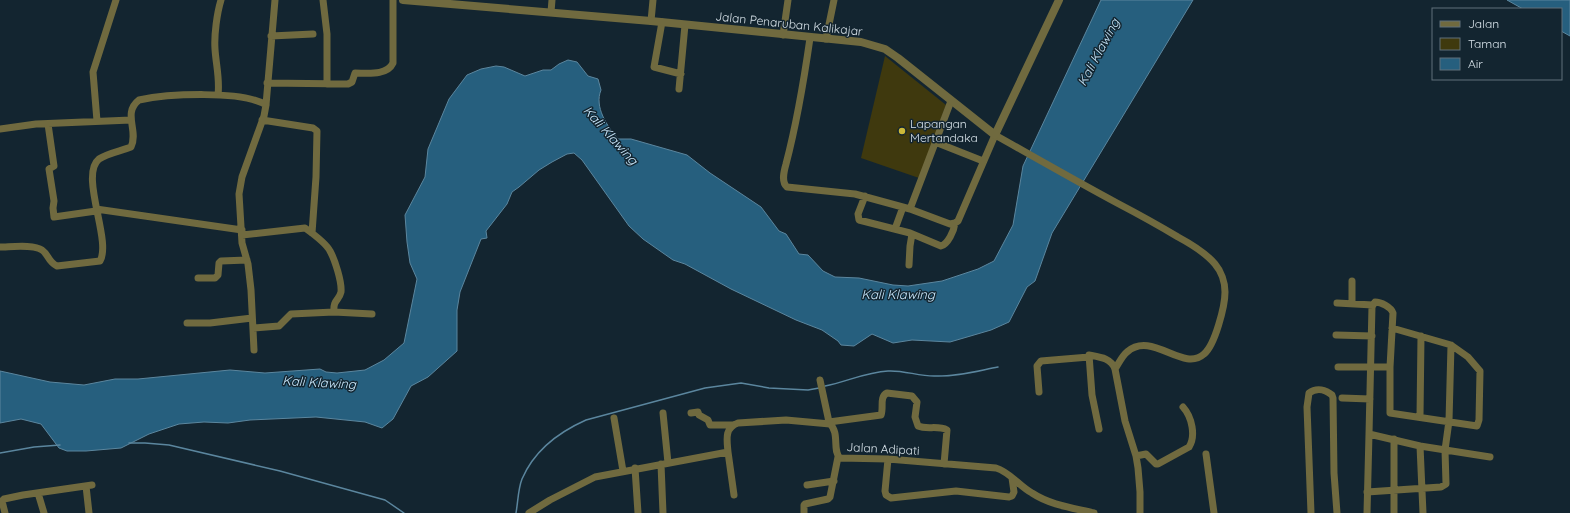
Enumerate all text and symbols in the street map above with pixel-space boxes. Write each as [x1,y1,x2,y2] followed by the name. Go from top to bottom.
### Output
[715,8,864,39] street label: Jalan Penaruban Kalikajar
[1432,8,1562,80] legend
[1074,15,1123,88] water label: Kali Klawing
[1468,16,1499,31] text: Jalan
[1468,36,1506,51] text: Taman
[1468,56,1483,71] text: Air
[580,102,642,168] water label: Kali Klawing
[910,116,978,145] place label: Lapangan Mertandaka
[897,126,907,136] marker: Lapangan Mertandaka
[861,286,936,302] water label: Kali Klawing
[282,372,357,392] water label: Kali Klawing
[846,439,920,458] street label: Jalan Adipati

